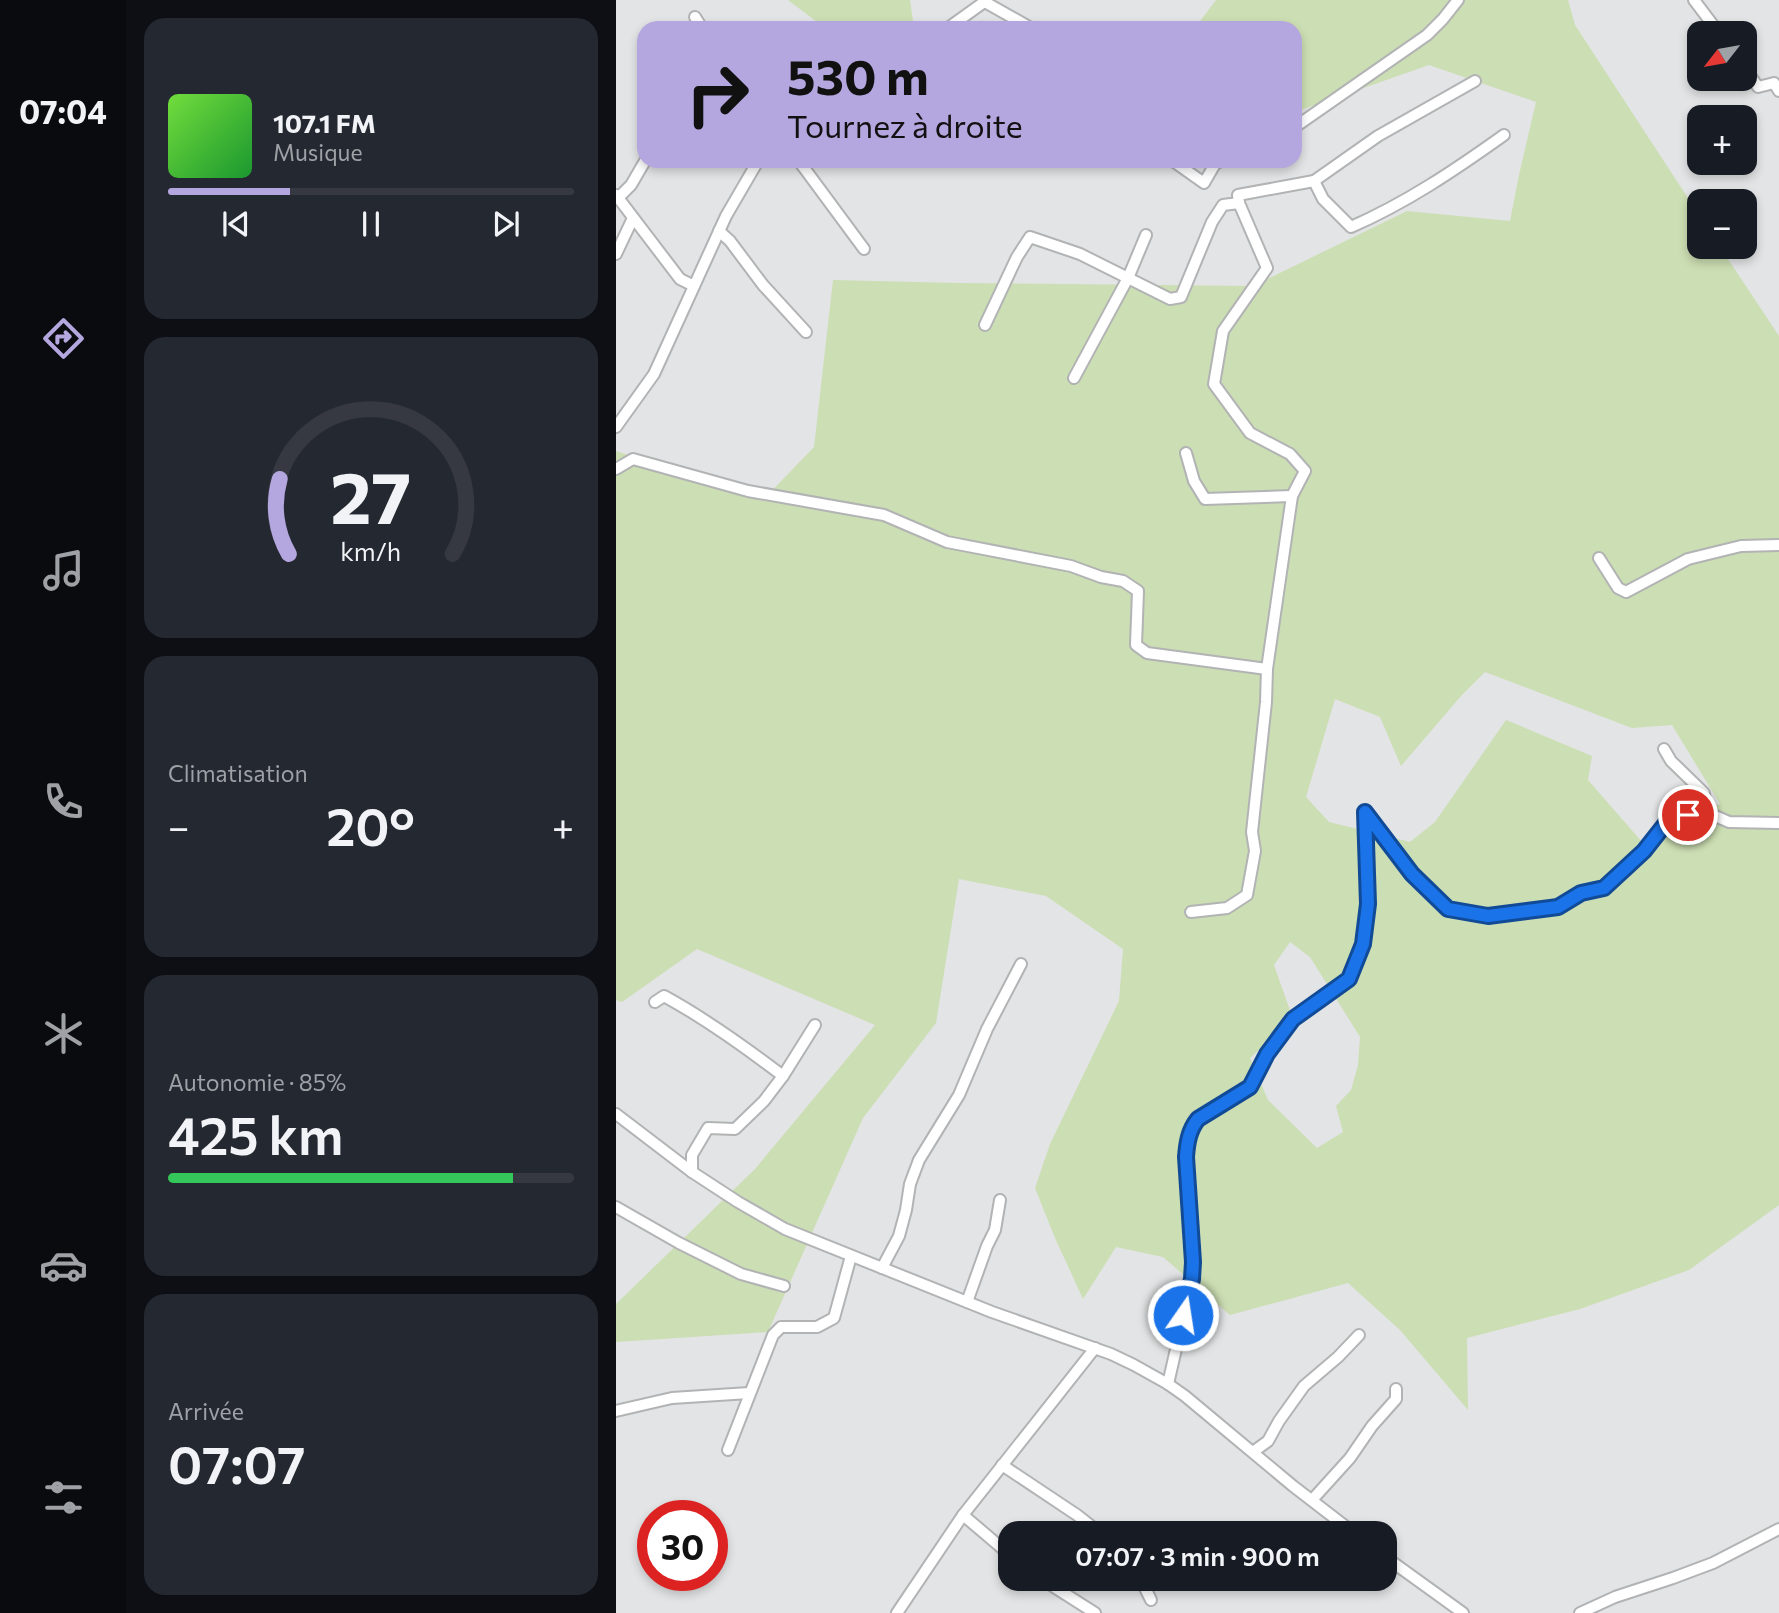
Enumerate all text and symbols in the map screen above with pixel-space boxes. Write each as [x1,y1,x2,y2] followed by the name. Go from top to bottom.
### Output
[1687,21,1757,91] north arrow
[1687,21,1757,259] map controls
[787,45,929,105] text: 530 m
[672,49,763,140] icon: right
[19,91,107,131] text: 07:04
[787,105,1023,145] text: Tournez à droite
[1687,105,1757,175] button: +
[273,107,376,138] text: 107.1 FM
[273,138,363,166] text: Musique
[1687,189,1757,259] button: −
[217,205,255,243] icon: previous
[352,205,390,243] icon: pause
[487,205,525,243] icon: next
[39,314,88,363] icon: directions
[331,450,411,539] text: 27
[341,535,401,565] text: km/h
[39,546,88,595] icon: music
[168,759,308,787] text: Climatisation
[39,777,88,826] icon: phone
[1658,785,1718,845] pin
[326,793,415,857] text: 20°
[1669,796,1707,834] icon: arrive
[168,802,190,849] text: −
[552,802,574,849] text: +
[39,1009,88,1058] icon: climate
[168,1068,346,1096] text: Autonomie · 85%
[168,1102,343,1166] text: 425 km
[39,1241,88,1290] icon: car
[1146,1278,1220,1352] position arrow
[168,1397,244,1425] text: Arrivée
[168,1431,306,1495] text: 07:07
[39,1473,88,1522] icon: filters
[637,1500,728,1591] speed limit sign: 30
[1075,1540,1320,1571] text: 07:07 · 3 min · 900 m

